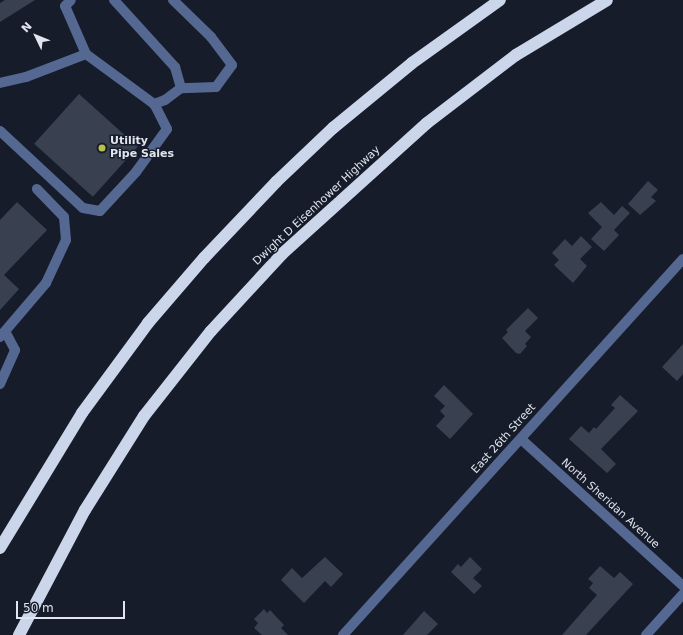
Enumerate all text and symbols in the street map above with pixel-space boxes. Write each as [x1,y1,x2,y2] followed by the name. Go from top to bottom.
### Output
[16,16,56,56] north arrow
[19,20,35,35] text: N
[110,135,174,161] place label: Utility Pipe Sales
[97,143,107,153] marker: Utility Pipe Sales
[251,144,383,268] street label: Dwight D Eisenhower Highway
[469,401,539,477] street label: East 26th Street
[558,456,662,552] street label: North Sheridan Avenue
[18,593,127,619] scale bar
[23,601,54,615] text: 50 m

